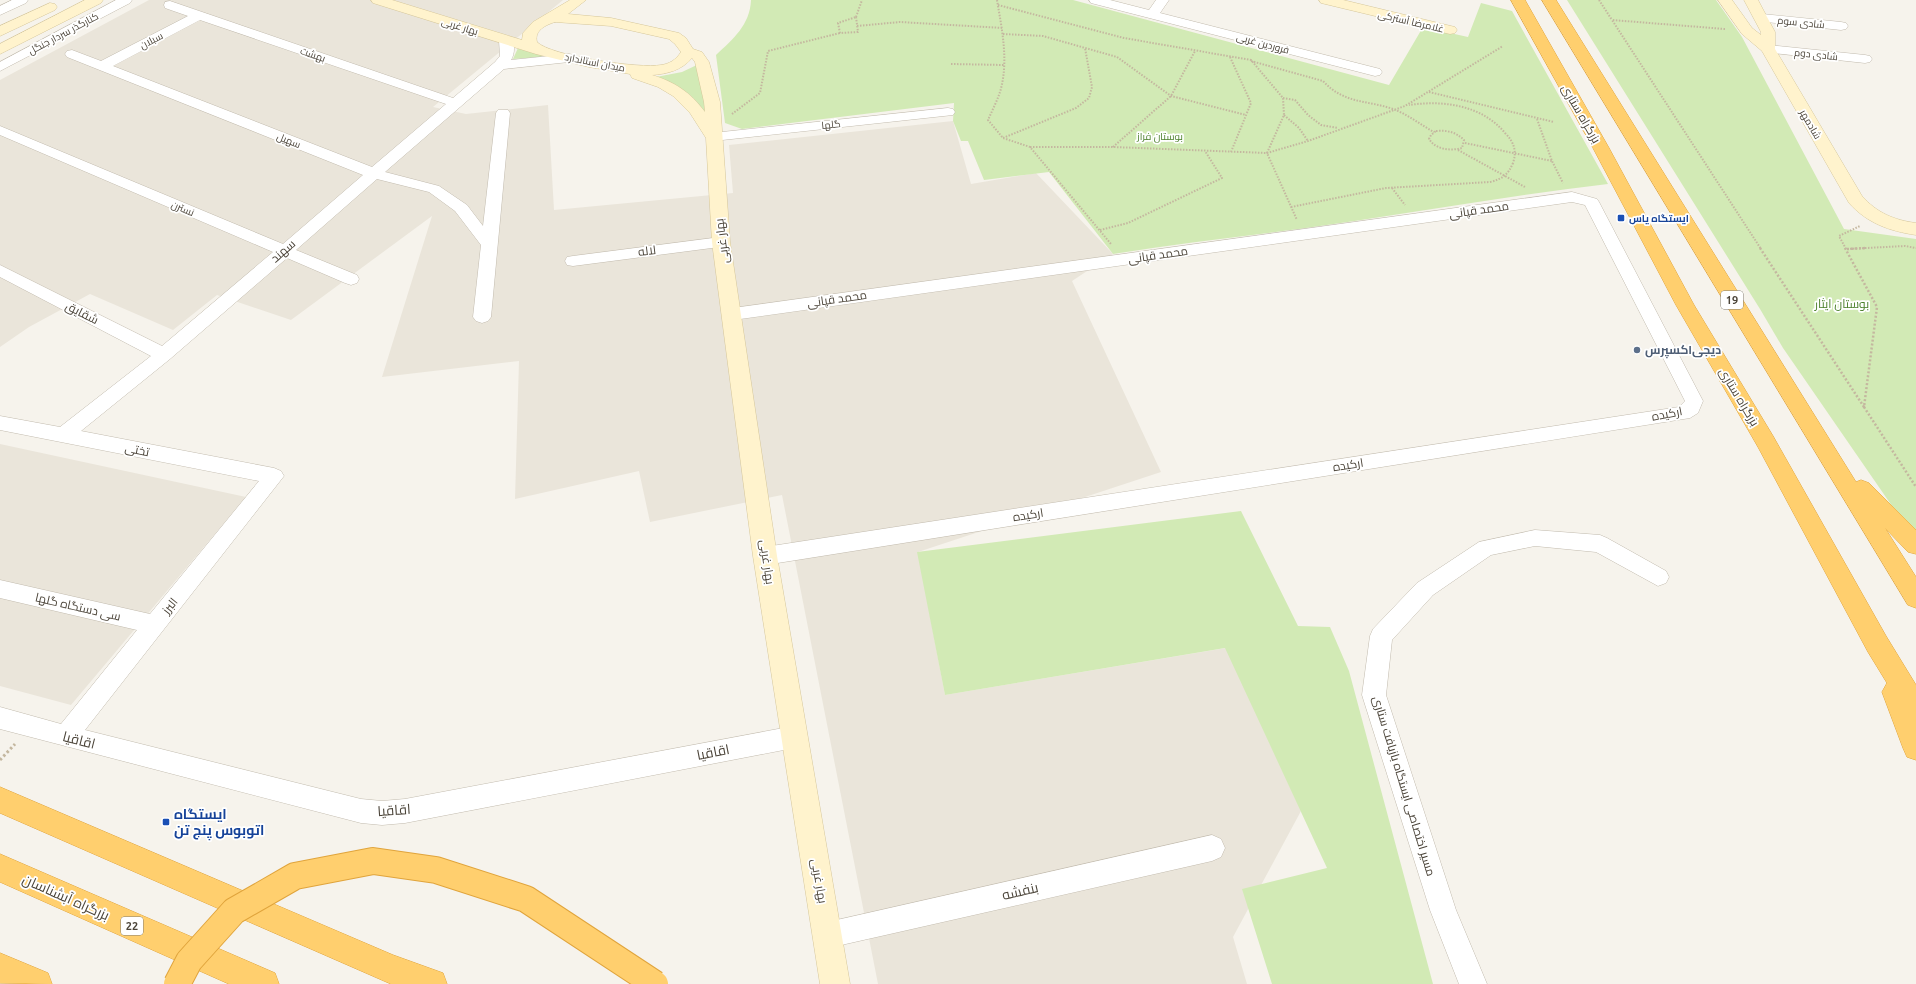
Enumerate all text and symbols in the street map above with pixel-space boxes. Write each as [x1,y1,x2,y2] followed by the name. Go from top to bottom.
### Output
[1377,9,1445,35] street label: غلامرضا آسترکی
[26,10,101,57] street label: کنارگذر سردار جنگل
[1776,15,1825,32] street label: شادی سوم
[440,16,479,38] street label: بهار غربی
[138,30,165,52] street label: سبلان
[1235,31,1291,57] street label: فروردین غربی
[298,45,327,65] street label: بهشت
[1793,47,1838,64] street label: شادی دوم
[564,51,626,75] street label: میدان استاندارد
[1559,82,1603,146] street label: بزرگراه ستاری
[1796,107,1823,141] street label: شادمهر
[821,118,841,132] street label: گلها
[275,131,302,151] street label: سهیل
[1136,131,1183,143] park label: بوستان فراز
[169,199,196,219] street label: نسترن
[1448,199,1510,222] street label: محمد قپانی
[1616,213,1626,223] marker: ایستگاه یاس
[1629,213,1689,225] place label: ایستگاه یاس
[712,218,732,264] street label: بهار غربی
[268,237,298,265] street label: سهند
[637,243,657,258] street label: لاله
[1127,244,1189,267] street label: محمد قپانی
[806,288,868,311] street label: محمد قپانی
[1721,291,1743,309] road number: 19
[1814,297,1869,311] park label: بوستان ایثار
[63,299,101,327] street label: شقایق
[1645,343,1721,359] place label: دیجی‌اکسپرس
[1632,345,1642,355] marker: دیجی‌اکسپرس
[1716,365,1762,429] street label: بزرگراه ستاری
[1651,404,1683,424] street label: ارکیده
[124,441,151,459] street label: تختی
[1332,456,1364,474] street label: ارکیده
[1012,506,1044,524] street label: ارکیده
[757,539,777,585] street label: بهار غربی
[34,590,122,624] street label: سی دستگاه گلها
[159,595,181,618] street label: البرز
[1370,694,1438,878] street label: مسیر اختصاصی ایستگاه بازیافت ستاری
[61,728,97,752] street label: اقاقیا
[695,741,731,763] street label: اقاقیا
[377,801,411,819] street label: اقاقیا
[174,806,264,841] place label: ایستگاه اتوبوس پنج تن
[161,817,171,827] marker: ایستگاه اتوبوس پنج تن
[808,858,830,904] street label: بهار غربی
[20,871,112,923] street label: بزرگراه آبشناسان
[1000,879,1040,903] street label: بنفشه
[121,917,143,935] road number: 22

